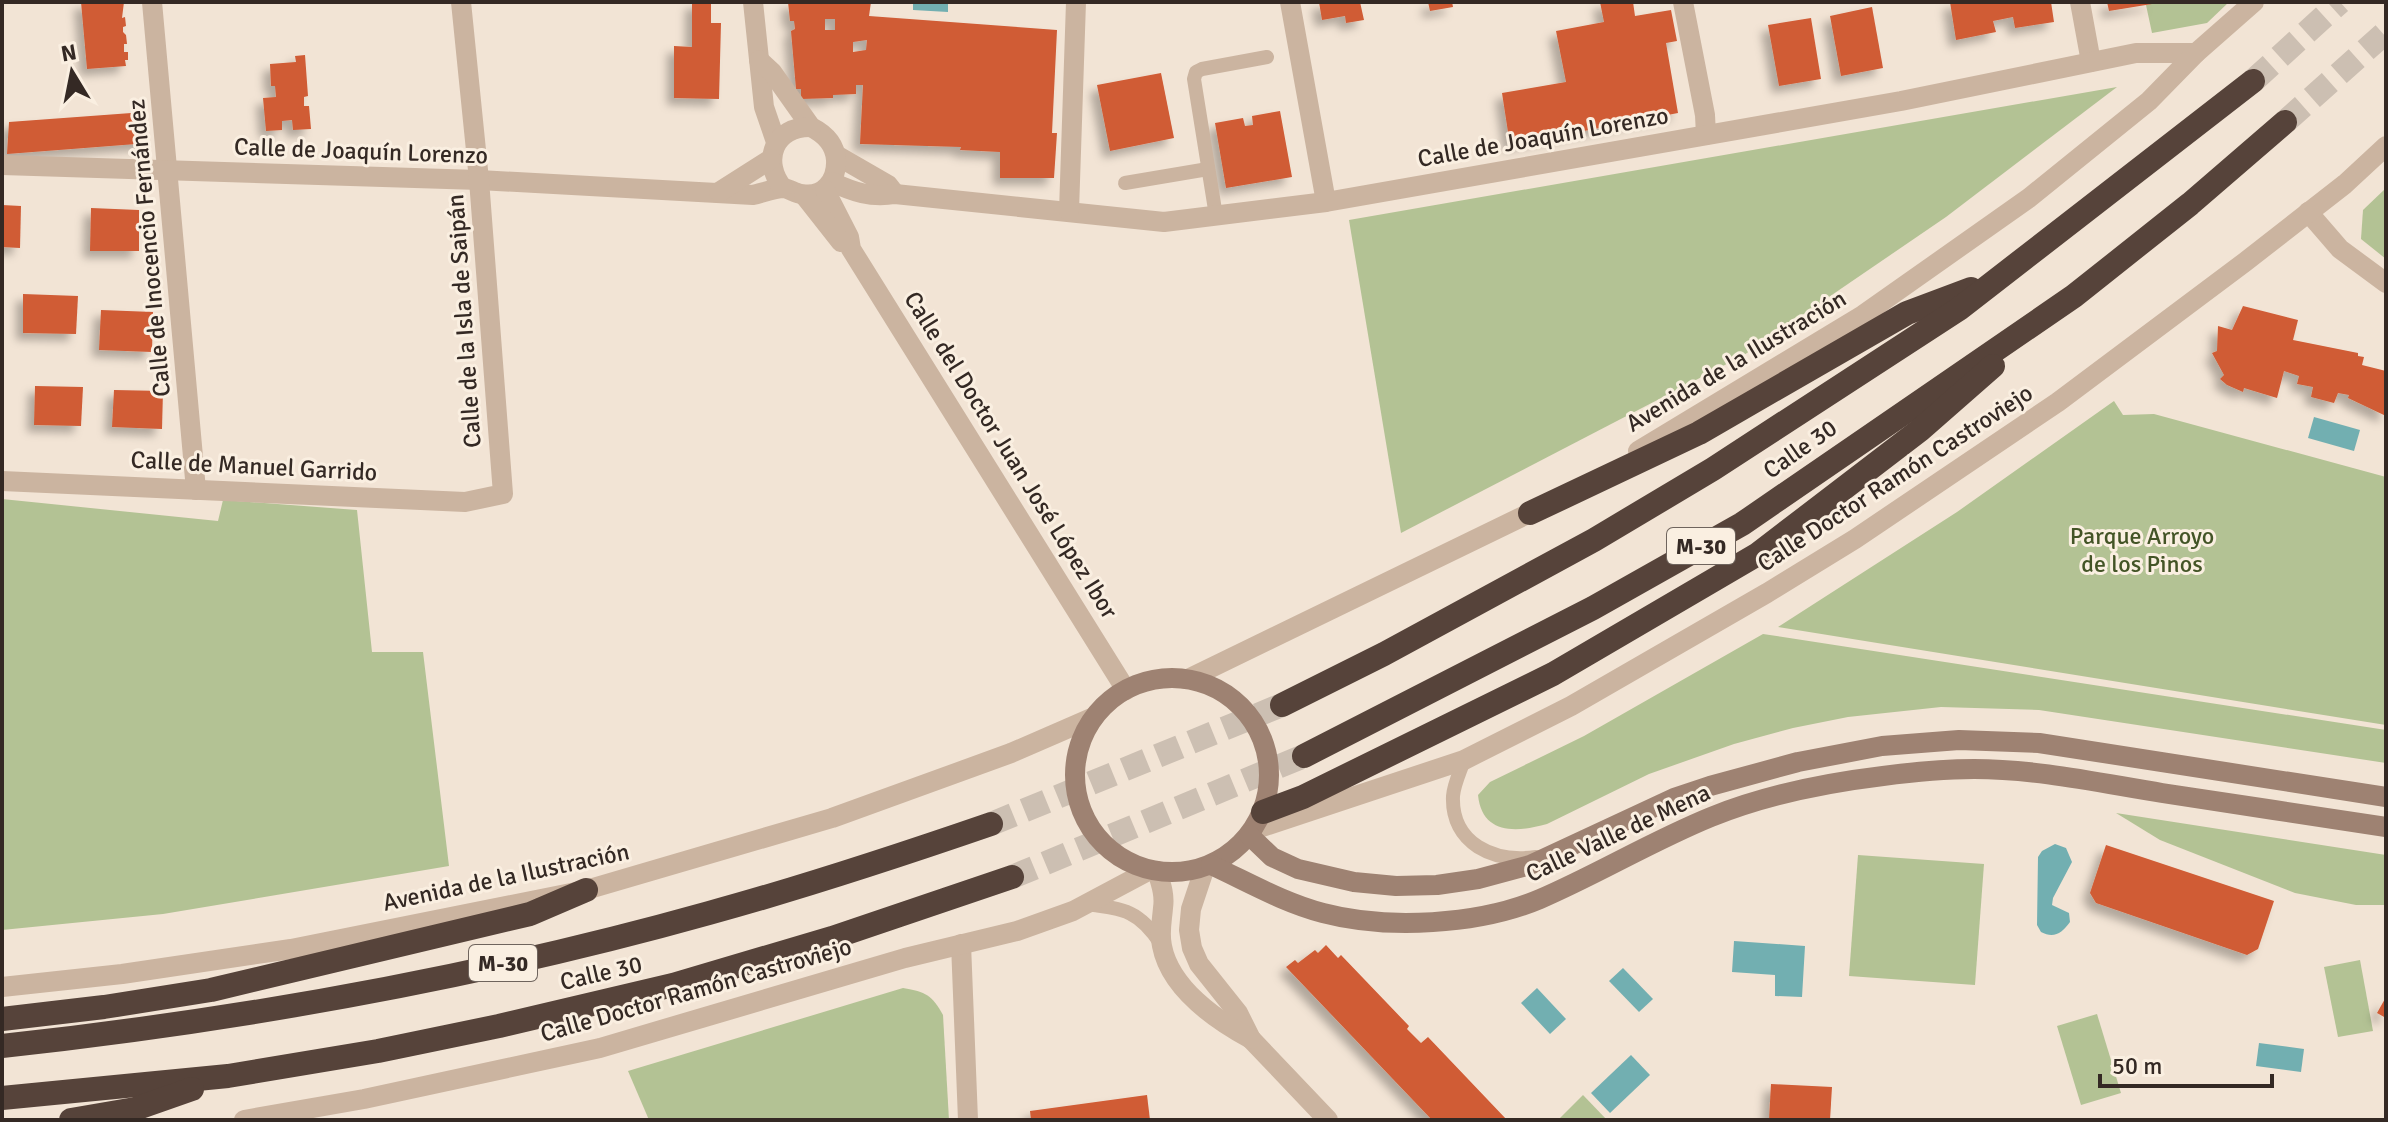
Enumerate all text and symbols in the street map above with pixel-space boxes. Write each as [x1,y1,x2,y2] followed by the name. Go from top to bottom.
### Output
[32,32,112,112] north arrow
[59,38,78,67] text: N
[121,98,177,398] street label: Calle de Inocencio Fernández
[1415,100,1671,174] street label: Calle de Joaquín Lorenzo
[234,132,488,170] street label: Calle de Joaquín Lorenzo
[440,193,488,449] street label: Calle de la Isla de Saipán
[1621,283,1851,439] street label: Avenida de la Ilustración
[898,286,1125,624] street label: Calle del Doctor Juan José López Ibor
[1752,378,2038,578] street label: Calle Doctor Ramón Castroviejo
[1757,413,1843,485] street label: Calle 30
[130,445,378,487] street label: Calle de Manuel Garrido
[2070,521,2214,579] park label: Parque Arroyo de los Pinos
[1667,528,1735,564] road number: M-30
[1521,777,1715,889] street label: Calle Valle de Mena
[380,836,632,918] street label: Avenida de la Ilustración
[537,931,855,1049] street label: Calle Doctor Ramón Castroviejo
[469,945,537,981] road number: M-30
[557,949,645,997] street label: Calle 30
[2100,1038,2272,1088] scale bar
[2112,1051,2162,1081] text: 50 m

